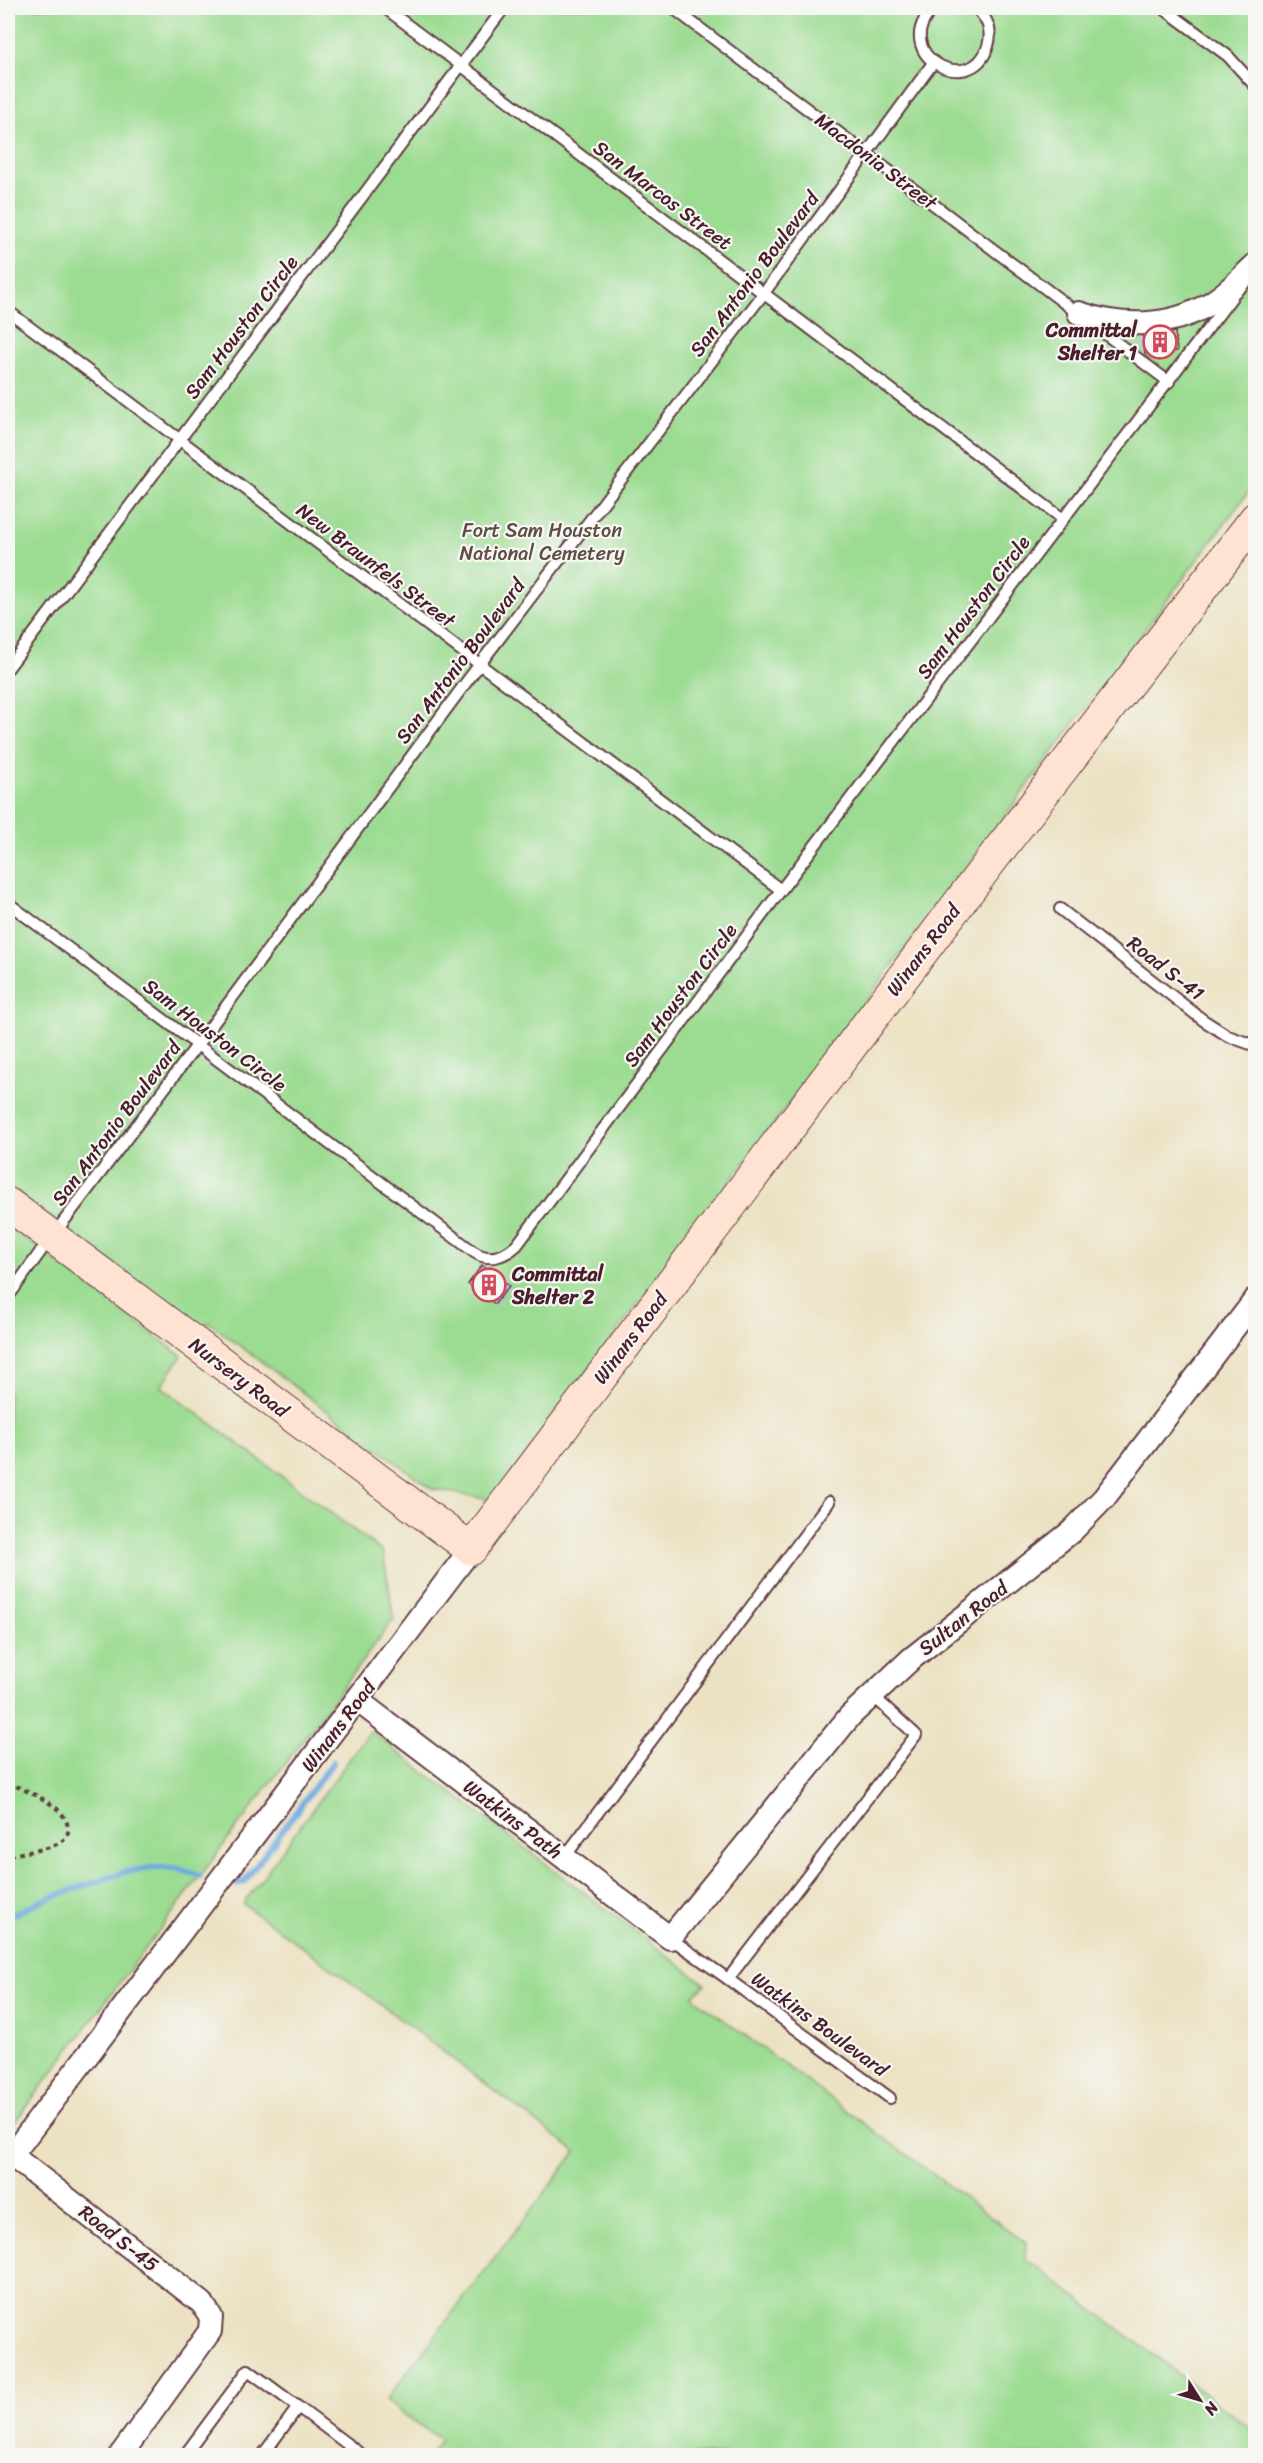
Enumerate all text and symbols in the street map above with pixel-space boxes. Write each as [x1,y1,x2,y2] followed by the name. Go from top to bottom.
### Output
[807,103,945,220] street label: Macdonia Street
[585,131,740,260] street label: San Marcos Street
[680,183,829,365] street label: San Antonio Boulevard
[175,247,308,407] street label: Sam Houston Circle
[1045,313,1138,371] place label: Committal Shelter 1
[1142,324,1178,360] building icon: Committal Shelter 1
[288,494,464,638] street label: New Braunfels Street
[459,513,625,571] park label: Fort Sam Houston National Cemetery
[907,527,1040,687] street label: Sam Houston Circle
[386,570,535,752] street label: San Antonio Boulevard
[877,895,971,1004] street label: Winans Road
[614,915,747,1075] street label: Sam Houston Circle
[1119,927,1212,1010] street label: Road S-41
[135,969,295,1102] street label: Sam Houston Circle
[42,1032,191,1214] street label: San Antonio Boulevard
[511,1257,604,1315] place label: Committal Shelter 2
[471,1267,507,1303] building icon: Committal Shelter 2
[584,1283,678,1392] street label: Winans Road
[181,1328,298,1428] street label: Nursery Road
[911,1571,1017,1665] street label: Sultan Road
[292,1671,386,1780] street label: Winans Road
[455,1770,570,1869] street label: Watkins Path
[744,1962,897,2087] street label: Watkins Boulevard
[71,2195,167,2281] street label: Road S-45
[1170,2370,1230,2430] north arrow
[1196,2395,1227,2423] text: N

